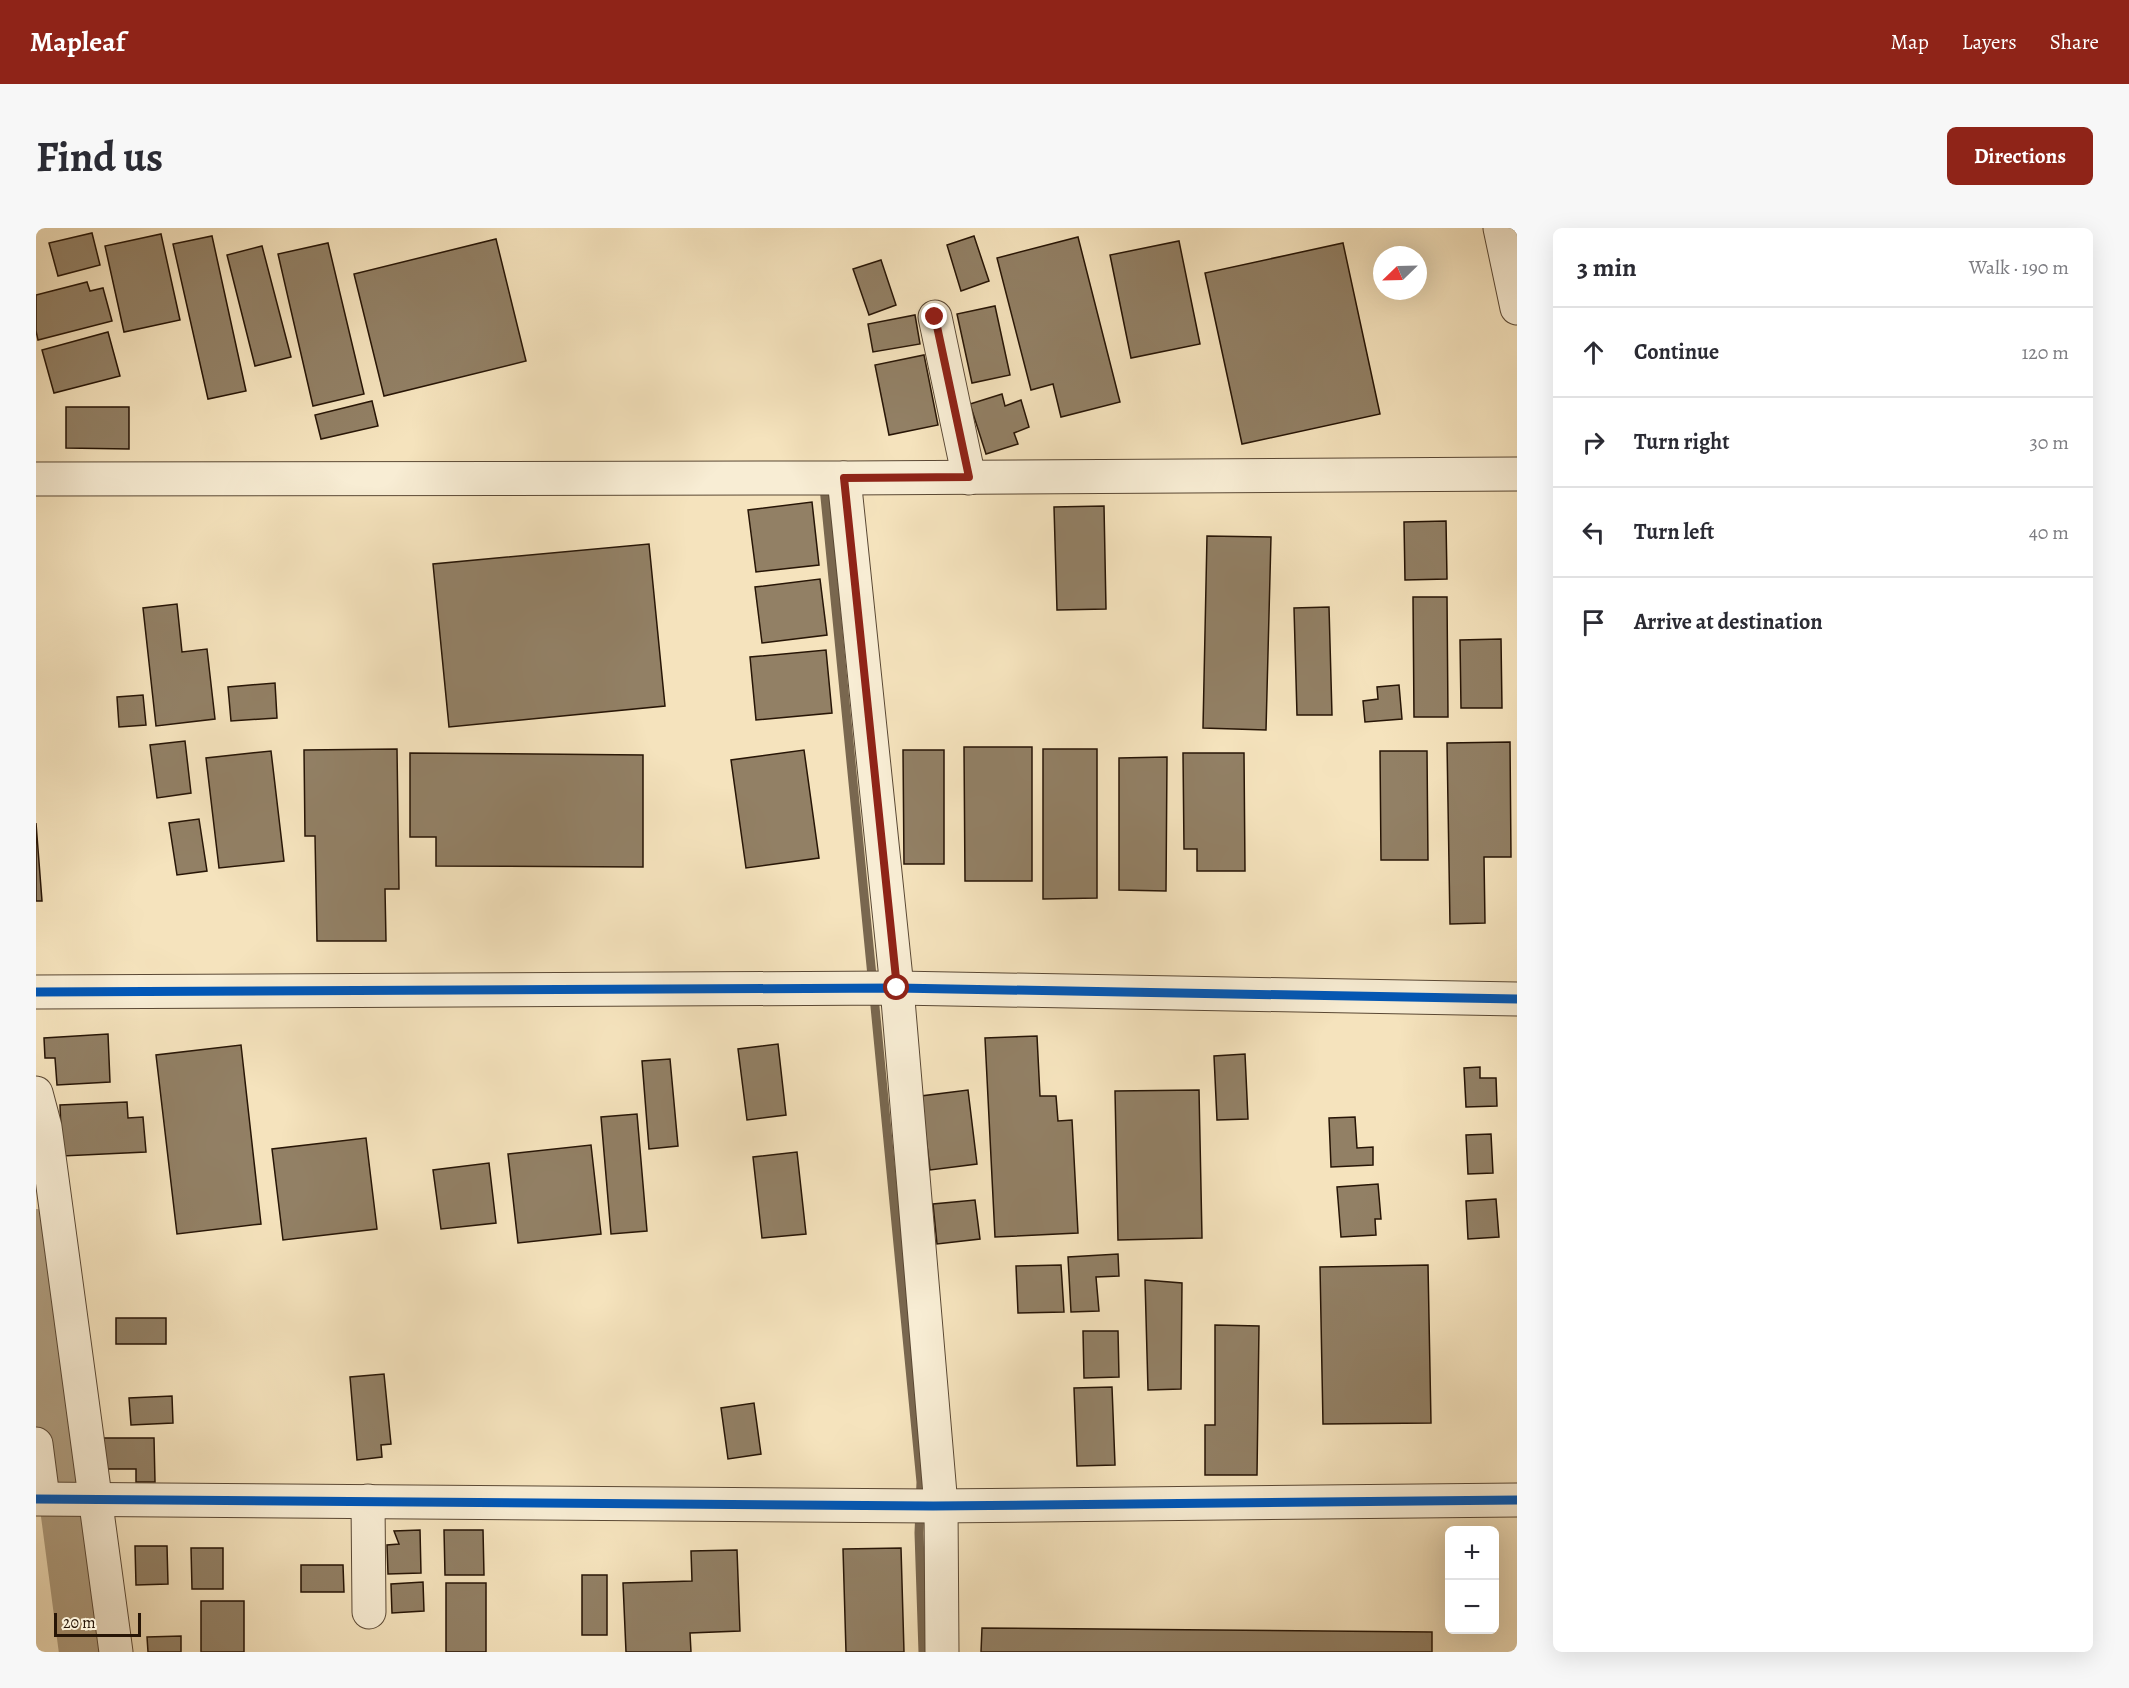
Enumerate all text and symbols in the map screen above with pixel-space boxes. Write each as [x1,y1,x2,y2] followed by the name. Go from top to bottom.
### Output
[30,23,125,61] text: Mapleaf
[1890,28,1929,56] text: Map
[1962,28,2017,56] text: Layers
[2050,28,2099,56] text: Share
[1947,127,2093,185] button: Directions
[36,128,163,185] text: Find us
[1373,246,1427,300] north arrow
[1577,250,1637,285] text: 3 min
[1969,254,2069,281] text: Walk · 190 m
[921,303,947,329] route end
[1577,336,1610,369] icon: ahead
[1634,337,1719,367] text: Continue
[2021,339,2069,366] text: 120 m
[1577,426,1610,459] icon: right
[1634,427,1730,457] text: Turn right
[2029,429,2069,456] text: 30 m
[1577,516,1610,549] icon: left
[1634,517,1714,547] text: Turn left
[2029,519,2069,546] text: 40 m
[1577,606,1610,639] icon: arrive
[1634,607,1823,637] text: Arrive at destination
[883,974,909,1000] route start
[1445,1526,1499,1634] map controls
[1445,1526,1499,1580] button: +
[1445,1580,1499,1634] button: −
[54,1610,141,1638] scale bar
[63,1612,96,1634] text: 20 m

